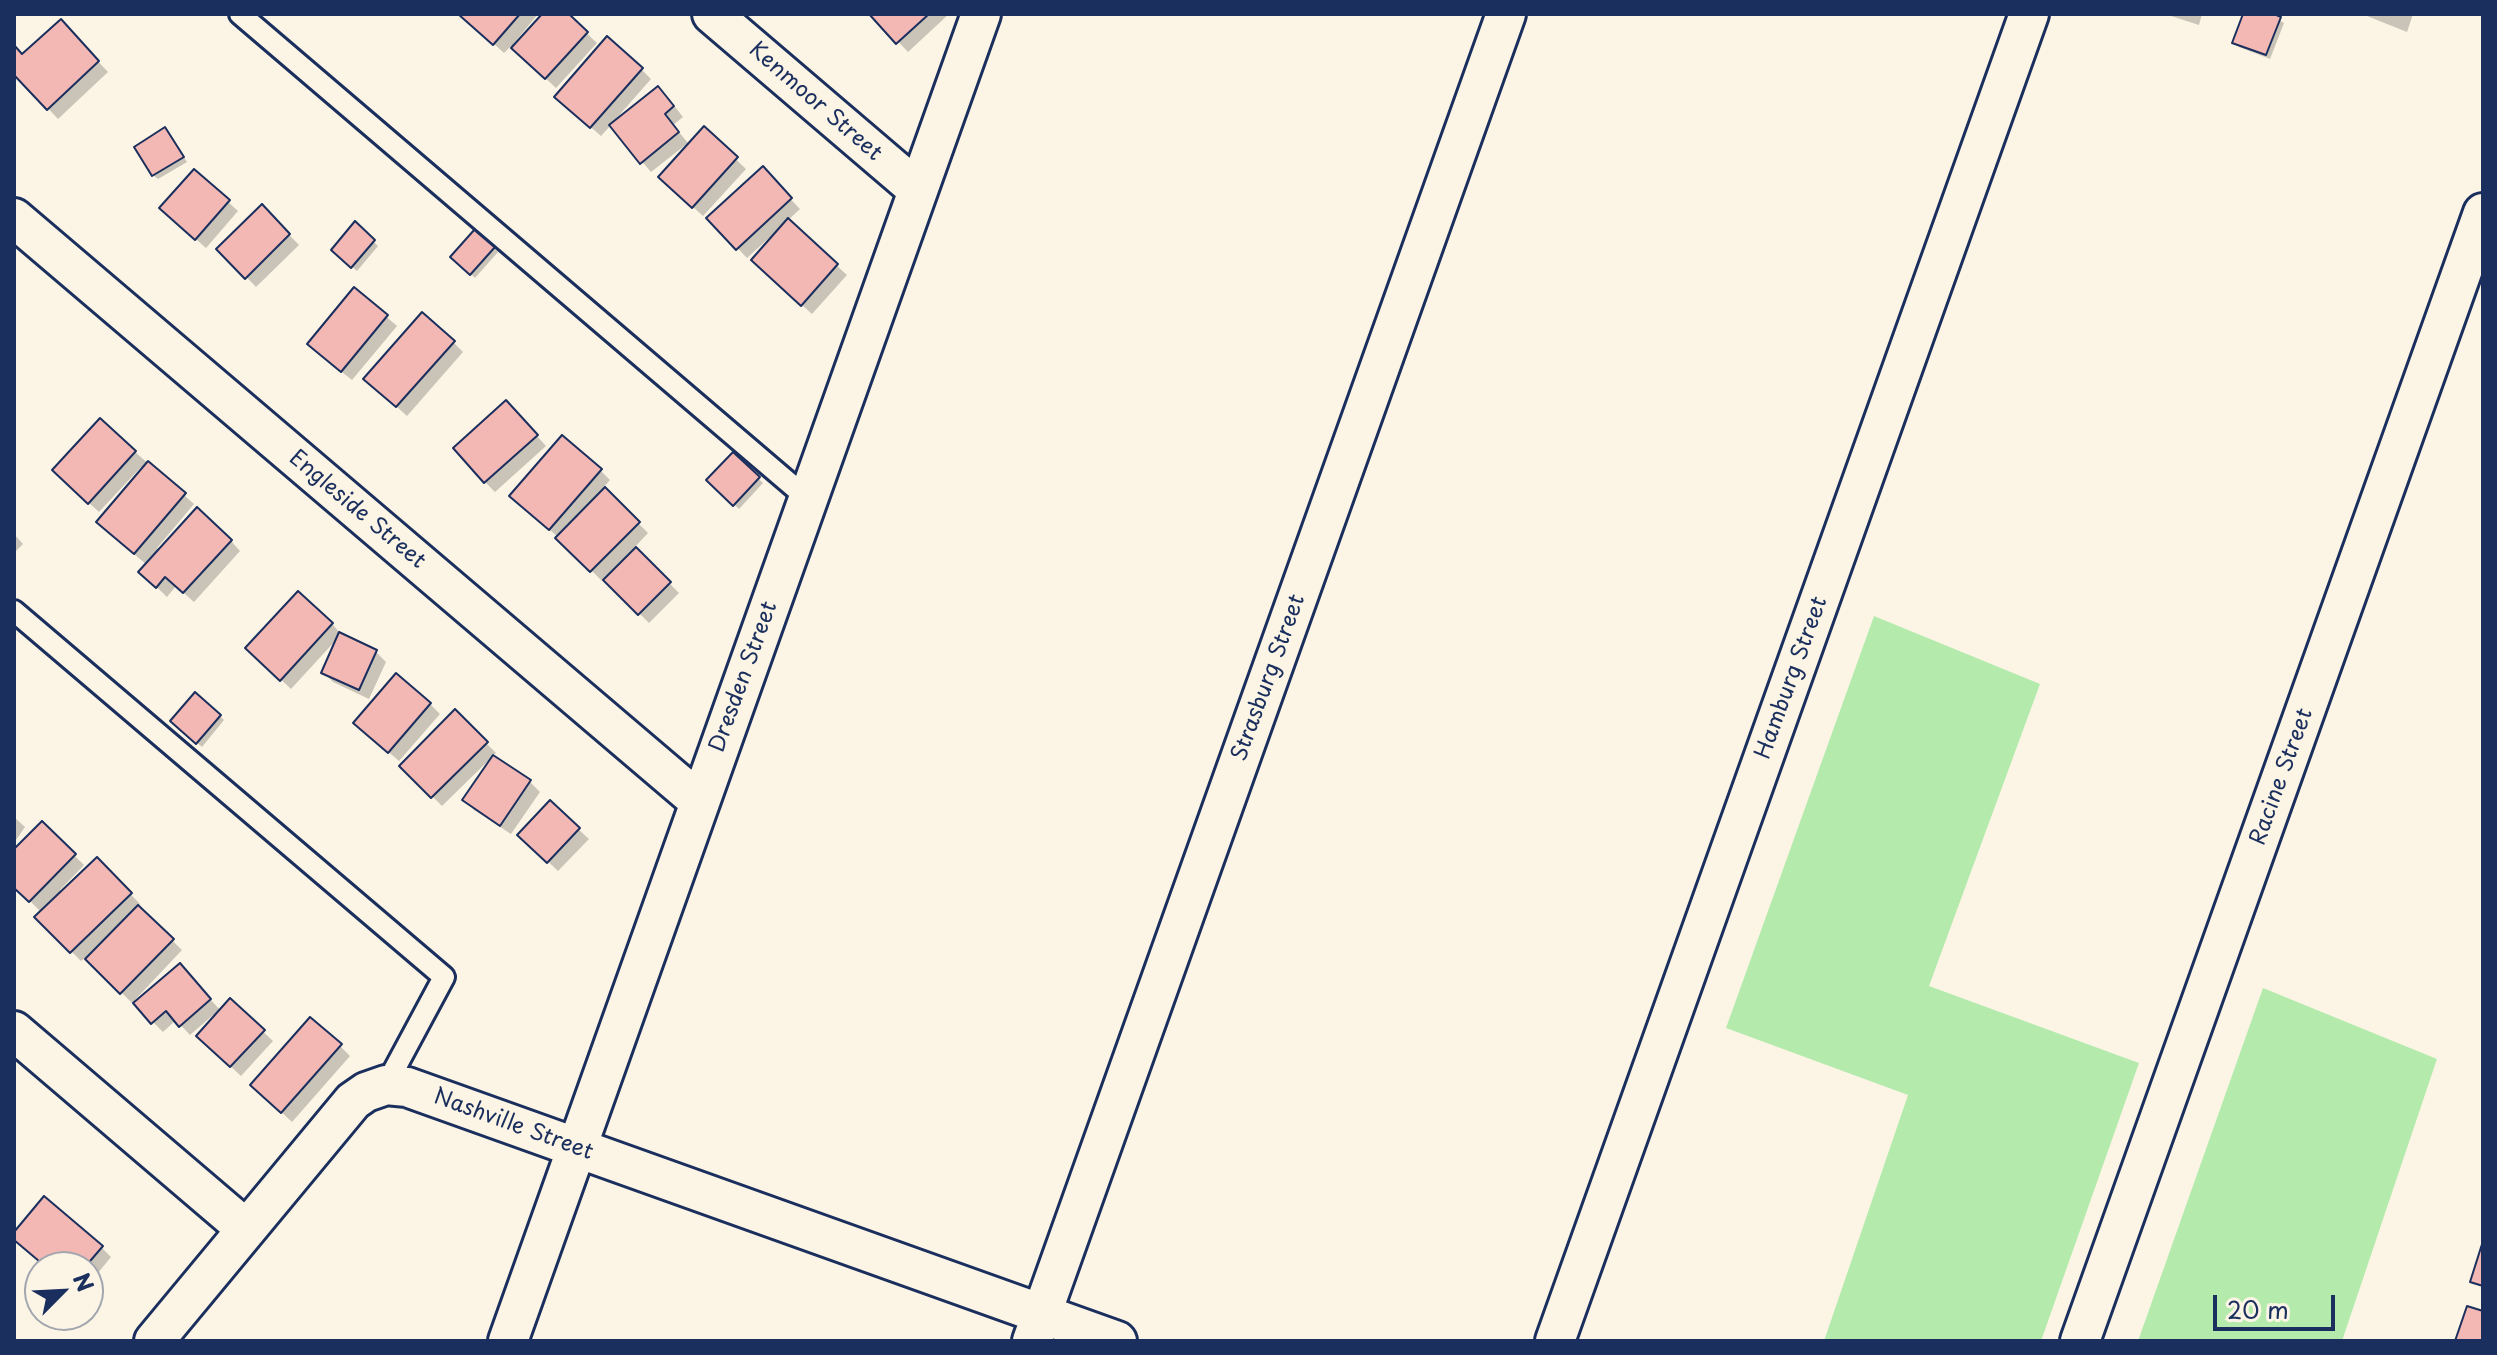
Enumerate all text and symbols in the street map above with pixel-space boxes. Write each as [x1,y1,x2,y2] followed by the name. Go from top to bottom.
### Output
[743,37,887,167] street label: Kenmoor Street
[283,445,431,575] street label: Engleside Street
[1227,591,1311,765] street label: Strasburg Street
[1750,593,1834,763] street label: Hamburg Street
[704,598,784,756] street label: Dresden Street
[2245,705,2319,849] street label: Racine Street
[429,1084,597,1166] street label: Nashville Street
[24,1251,104,1331] north arrow
[66,1267,103,1297] text: N
[2217,1279,2339,1329] scale bar
[2227,1291,2289,1327] text: 20 m

